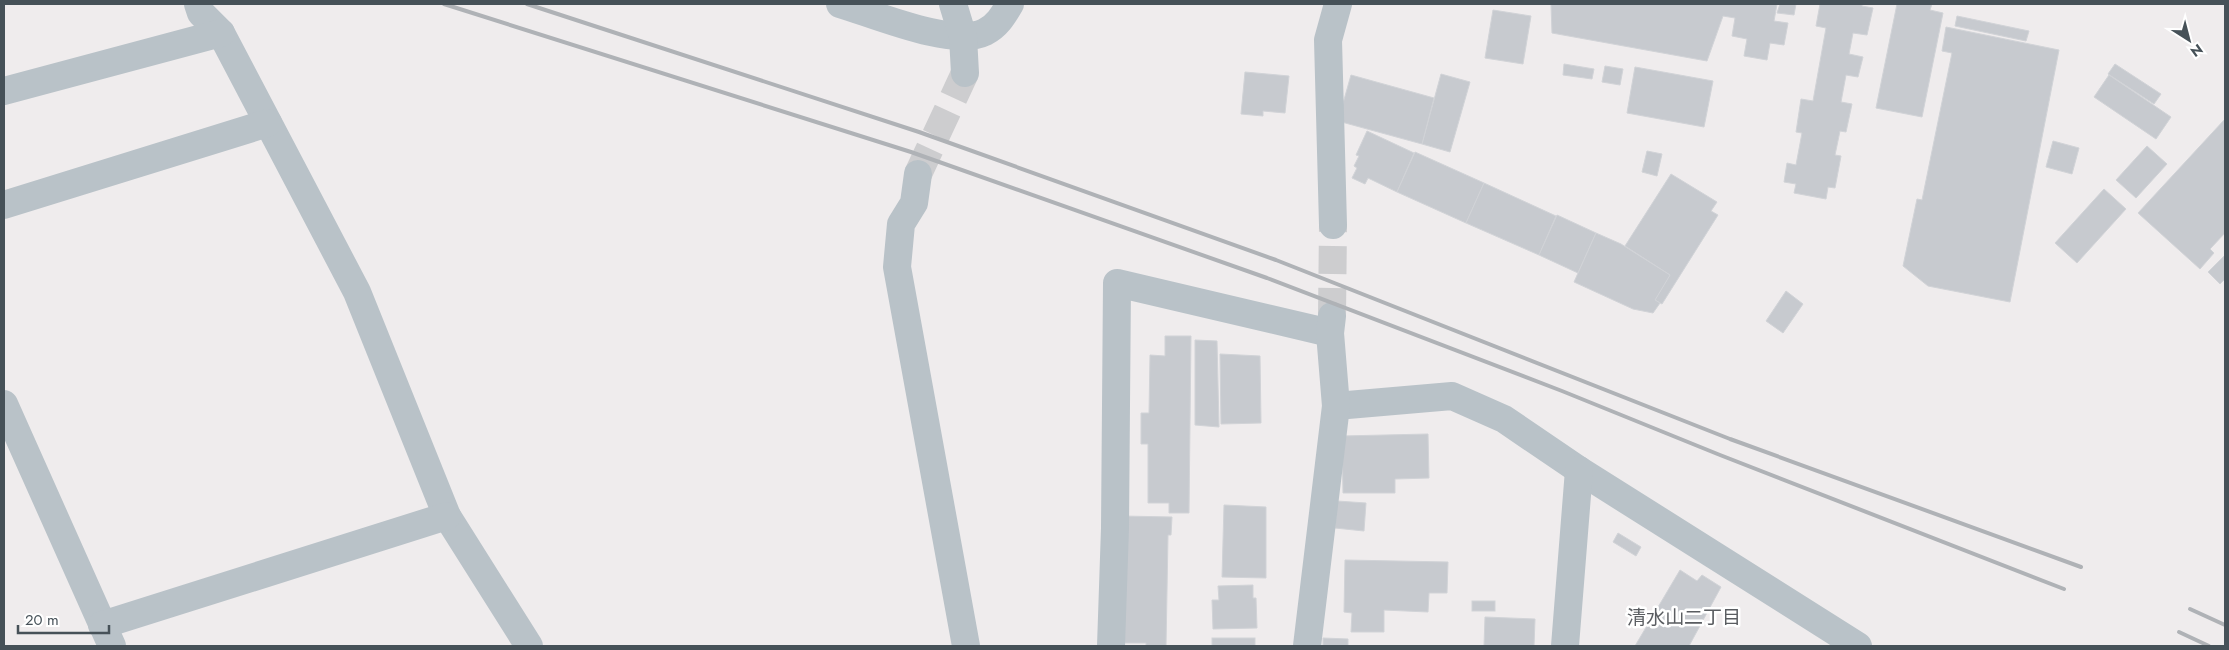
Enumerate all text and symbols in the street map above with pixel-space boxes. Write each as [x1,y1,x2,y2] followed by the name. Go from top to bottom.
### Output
[2164,15,2214,65] north arrow
[2186,39,2207,62] text: N
[18,602,109,634] scale bar
[1627,604,1741,631] district label: 清水山二丁目
[25,609,59,631] text: 20 m

